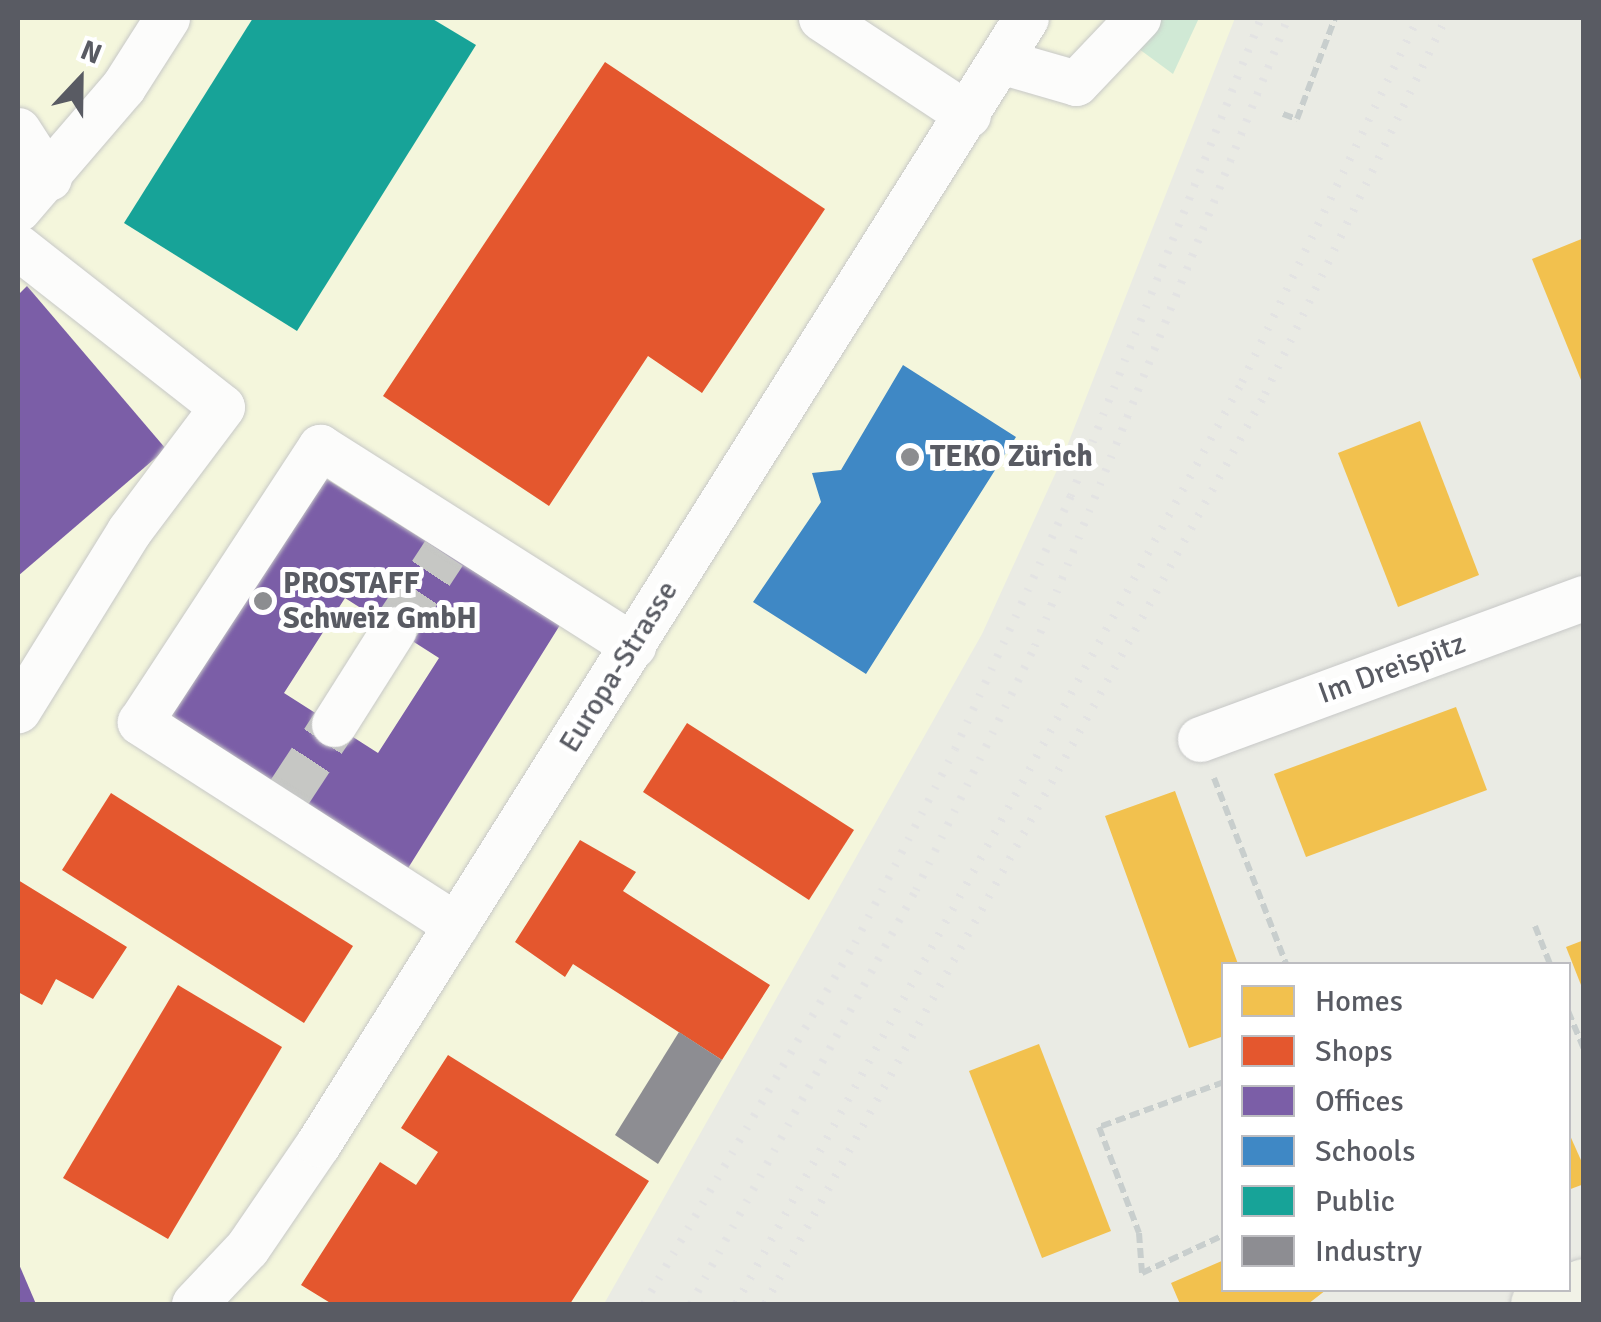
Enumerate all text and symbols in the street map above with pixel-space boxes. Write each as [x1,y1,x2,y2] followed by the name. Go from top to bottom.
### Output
[30,30,130,130] north arrow
[76,33,107,72] text: N
[930,439,1093,475] place label: TEKO Zürich
[899,446,921,468] marker: TEKO Zürich
[283,566,477,636] place label: PROSTAFF Schweiz GmbH
[552,575,686,759] street label: Europa-Strasse
[252,590,274,612] marker: PROSTAFF Schweiz GmbH
[1314,626,1470,712] street label: Im Dreispitz
[1221,962,1571,1292] legend
[1315,983,1403,1020] text: Homes
[1315,1033,1393,1070] text: Shops
[1315,1083,1404,1120] text: Offices
[1315,1133,1415,1170] text: Schools
[1315,1183,1395,1220] text: Public
[1315,1233,1422,1270] text: Industry

